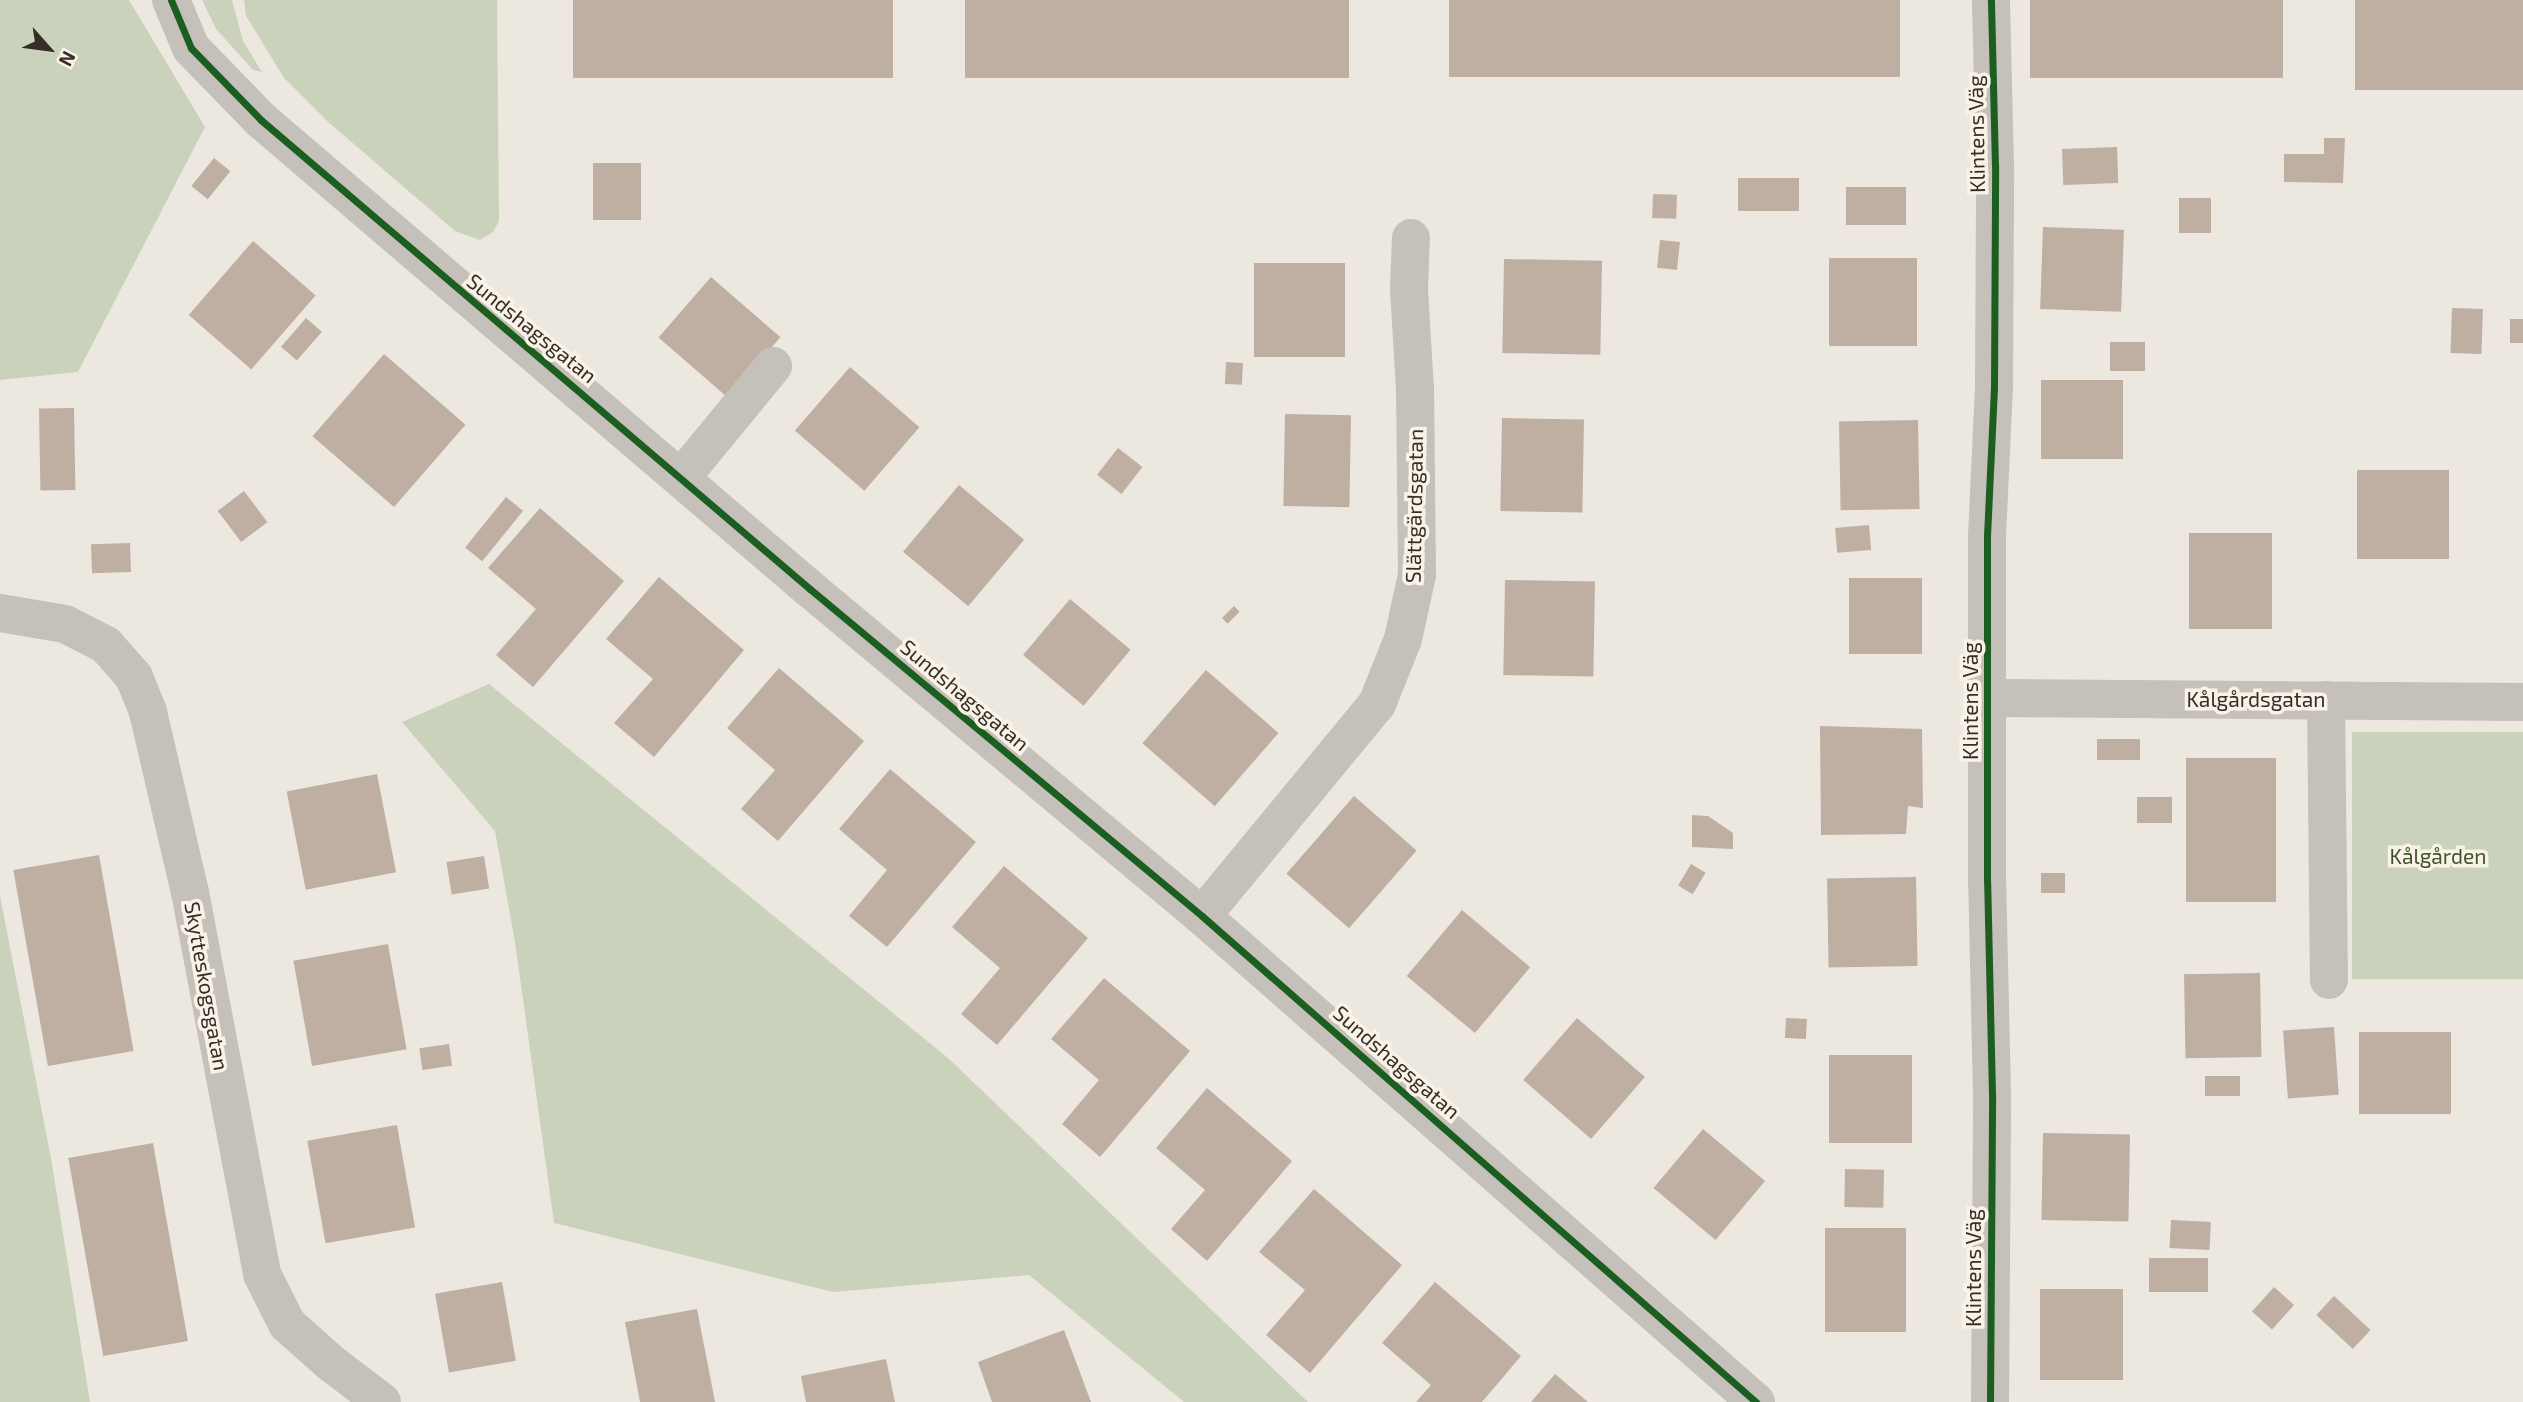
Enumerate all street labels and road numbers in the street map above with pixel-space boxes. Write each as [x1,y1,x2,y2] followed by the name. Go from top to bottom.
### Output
[1962,75,1990,193] street label: Klintens Väg
[462,268,602,388] street label: Sundshagsgatan
[1400,429,1428,583] street label: Slättgärdsgatan
[896,634,1034,756] street label: Sundshagsgatan
[1957,642,1983,760] street label: Klintens Väg
[2186,686,2326,712] street label: Kålgårdsgatan
[180,900,234,1072] street label: Skytteskogsgatan
[1328,1000,1466,1124] street label: Sundshagsgatan
[1960,1209,1986,1327] street label: Klintens Väg

